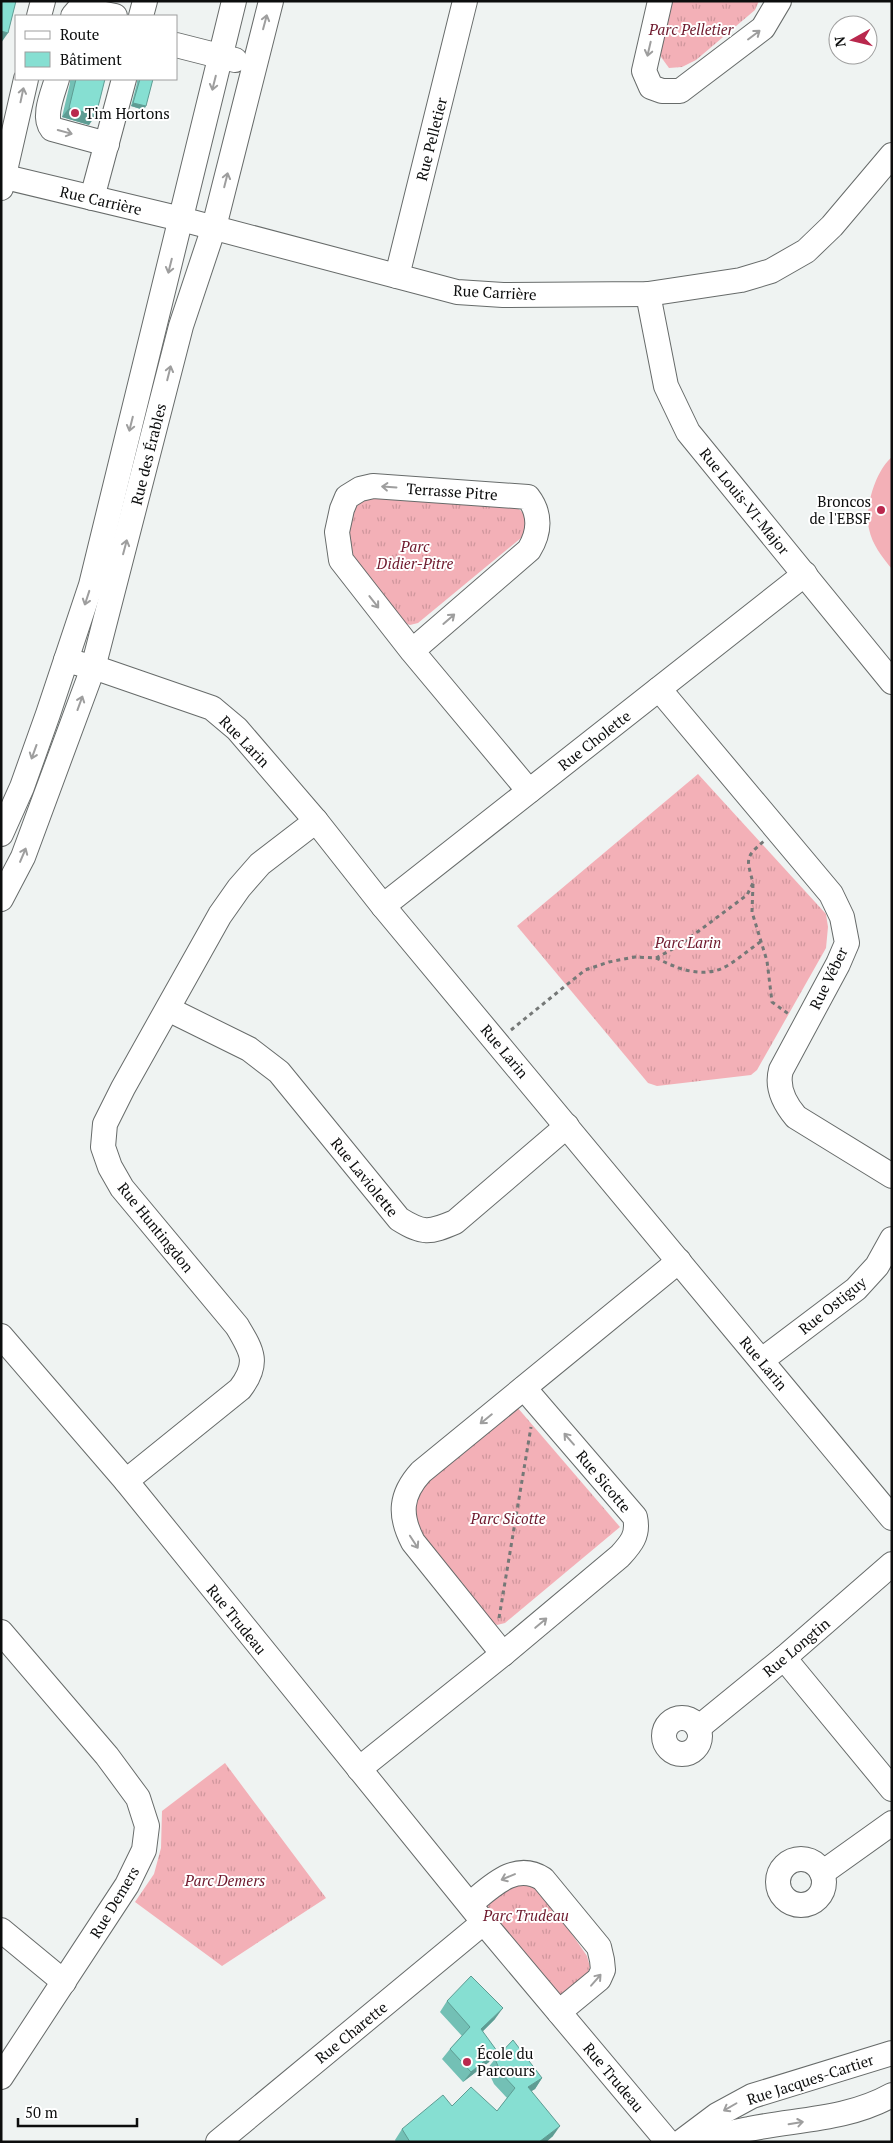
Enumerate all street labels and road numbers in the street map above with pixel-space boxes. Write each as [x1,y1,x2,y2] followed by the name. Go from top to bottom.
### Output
[411,95,451,183] street label: Rue Pelletier
[58,181,144,219] street label: Rue Carrière
[453,280,537,304] street label: Rue Carrière
[126,401,170,507] street label: Rue des Érables
[696,443,794,559] street label: Rue Louis-VI-Major
[406,478,498,504] street label: Terrasse Pitre
[554,705,634,775] street label: Rue Cholette
[215,711,275,771] street label: Rue Larin
[804,943,852,1012] street label: Rue Véber
[477,1020,533,1082] street label: Rue Larin
[327,1133,403,1221] street label: Rue Laviolette
[114,1178,199,1276] street label: Rue Huntingdon
[794,1271,870,1338] street label: Rue Ostiguy
[736,1332,792,1394] street label: Rue Larin
[572,1446,636,1516] street label: Rue Sicotte
[203,1580,272,1658] street label: Rue Trudeau
[758,1613,834,1681] street label: Rue Longtin
[85,1862,143,1942] street label: Rue Demers
[311,1997,391,2067] street label: Rue Charette
[579,2038,649,2116] street label: Rue Trudeau
[744,2049,876,2109] street label: Rue Jacques-Cartier

